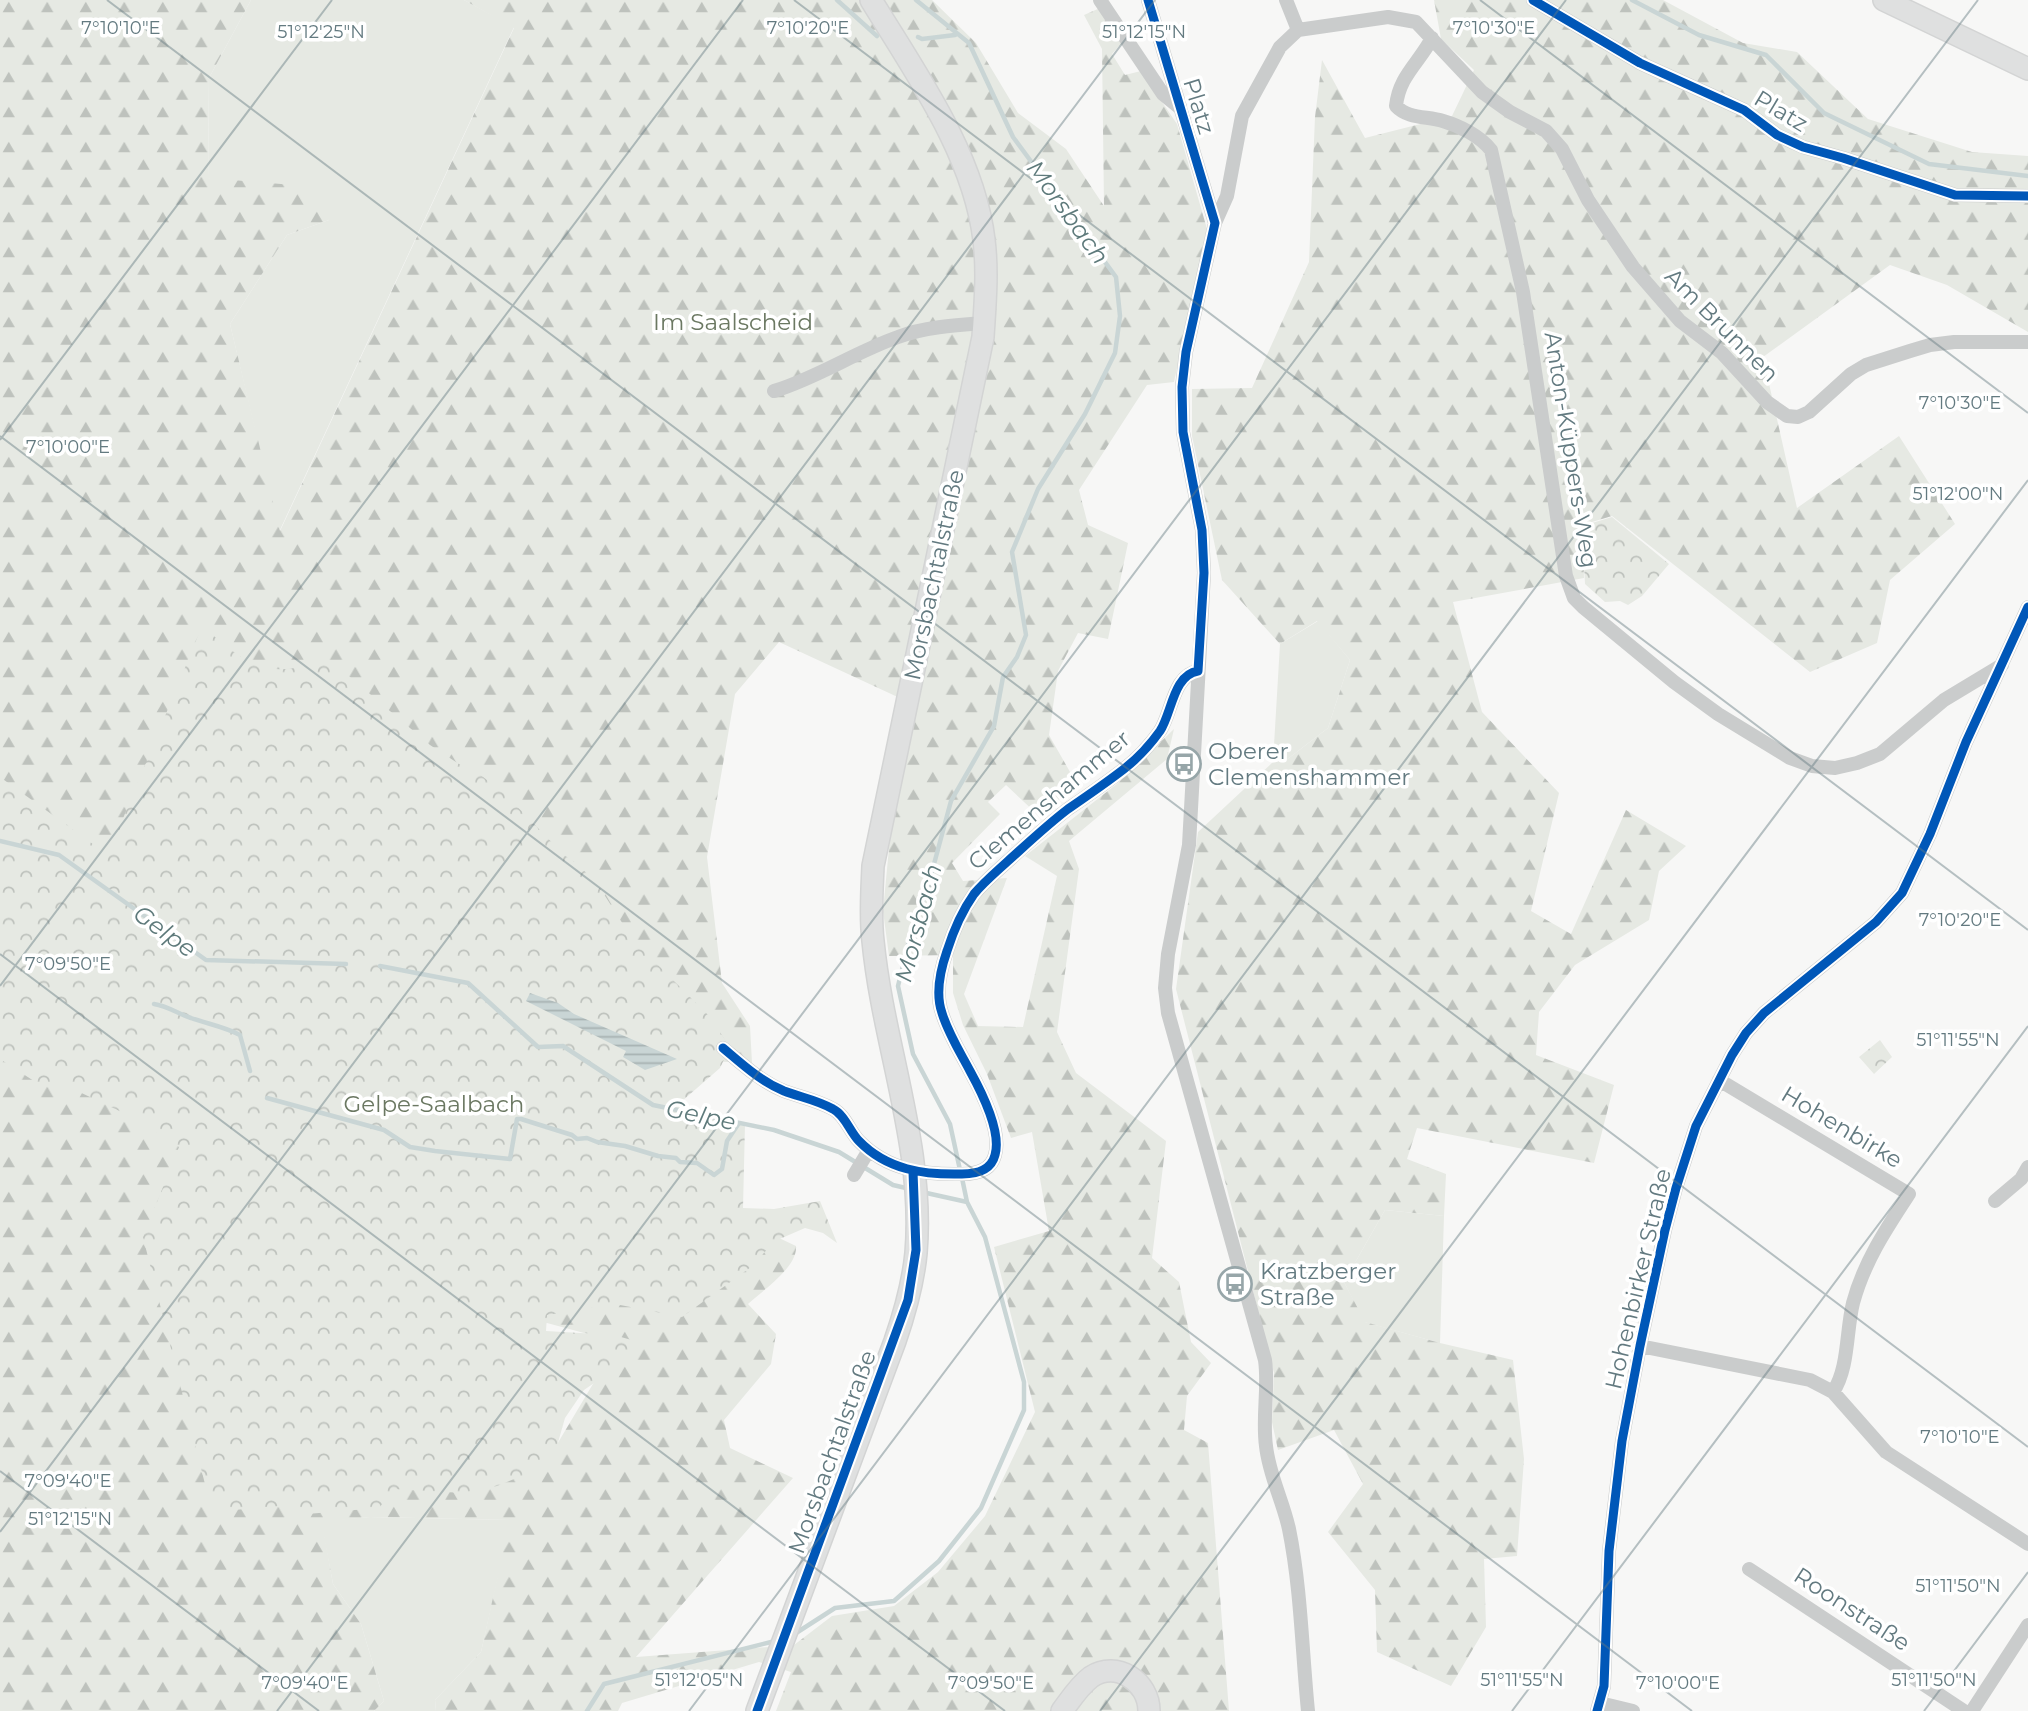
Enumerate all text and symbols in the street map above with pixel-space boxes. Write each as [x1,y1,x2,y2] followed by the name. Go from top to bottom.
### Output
[81,17,161,39] text: 7°10'10"E
[767,17,849,39] text: 7°10'20"E
[1453,17,1535,39] text: 7°10'30"E
[277,21,365,43] text: 51°12'25"N
[1102,21,1186,43] text: 51°12'15"N
[1177,74,1221,138] street label: Platz
[1749,84,1813,138] street label: Platz
[1021,154,1115,270] water label: Morsbach
[1659,262,1785,388] street label: Am Brunnen
[653,308,813,336] park label: Im Saalscheid
[1538,330,1604,570] street label: Anton-Küppers-Weg
[1919,392,2001,414] text: 7°10'30"E
[26,436,110,458] text: 7°10'00"E
[898,467,970,683] street label: Morsbachtalstraße
[1913,483,2003,505] text: 51°12'00"N
[962,724,1136,876] street label: Clemenshammer
[1208,737,1411,791] place label: Oberer Clemenshammer
[1165,745,1203,783] bus stop icon: Oberer Clemenshammer
[888,861,948,985] water label: Morsbach
[128,899,202,963] water label: Gelpe
[1919,909,2001,931] text: 7°10'20"E
[25,953,111,975] text: 7°09'50"E
[1916,1029,2000,1051] text: 51°11'55"N
[1776,1080,1908,1174] street label: Hohenbirke
[344,1090,524,1118] park label: Gelpe-Saalbach
[664,1094,738,1136] water label: Gelpe
[1599,1166,1677,1392] street label: Hohenbirker Straße
[1260,1257,1396,1311] place label: Kratzberger Straße
[1216,1265,1254,1303] bus stop icon: Kratzberger Straße
[782,1346,882,1558] street label: Morsbachtalstraße
[1920,1426,2000,1448] text: 7°10'10"E
[25,1470,111,1492] text: 7°09'40"E
[28,1508,112,1530] text: 51°12'15"N
[1789,1561,1915,1657] street label: Roonstraße
[1915,1575,2001,1597] text: 51°11'50"N
[655,1669,743,1691] text: 51°12'05"N
[1480,1669,1564,1691] text: 51°11'55"N
[1891,1669,1977,1691] text: 51°11'50"N
[262,1672,348,1694] text: 7°09'40"E
[948,1672,1034,1694] text: 7°09'50"E
[1636,1672,1720,1694] text: 7°10'00"E

